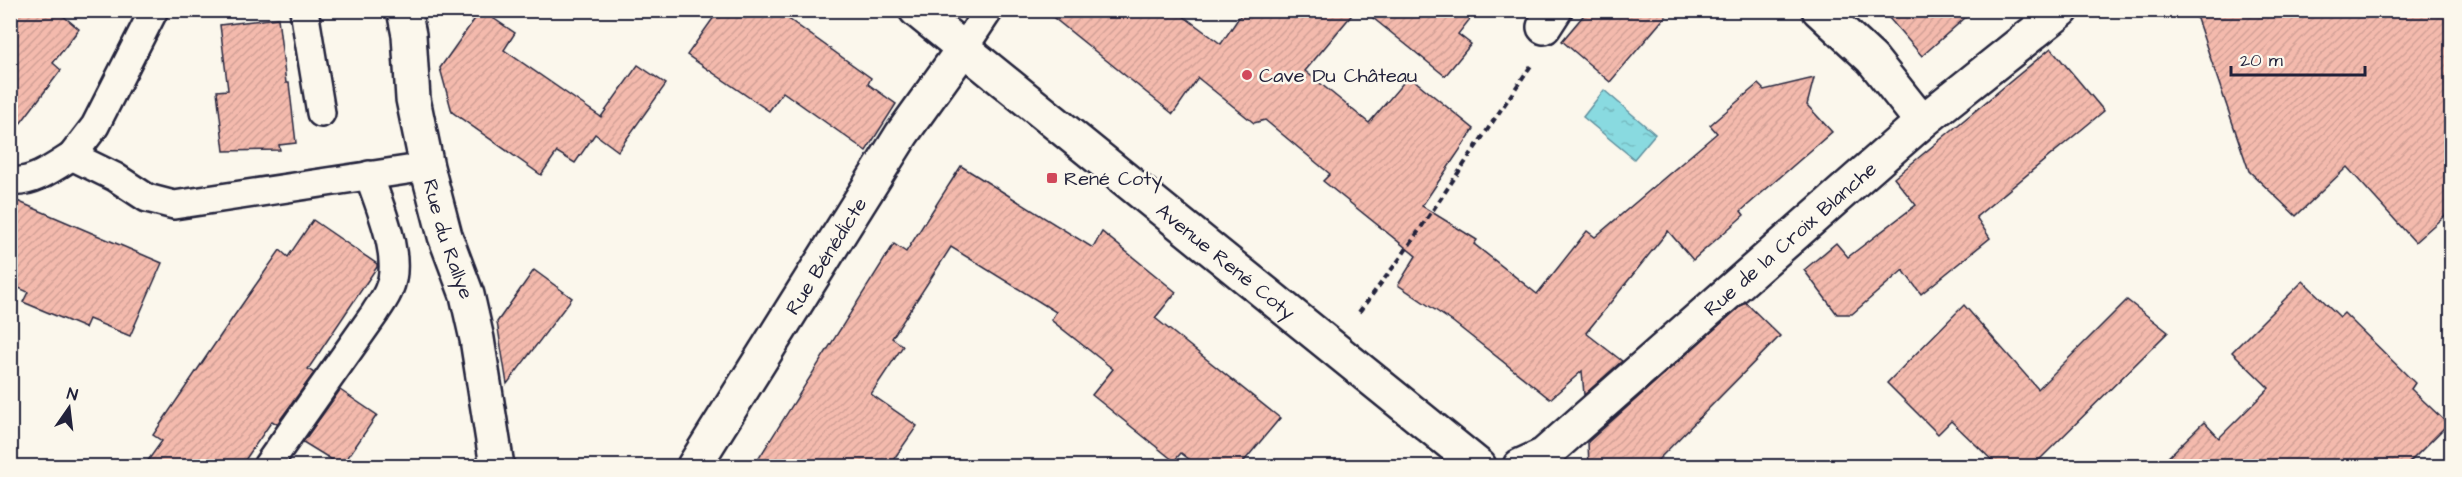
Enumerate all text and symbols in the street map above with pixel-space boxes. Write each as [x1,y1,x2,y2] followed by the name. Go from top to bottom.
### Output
[2231,39,2364,77] scale bar
[2240,48,2283,73] text: 20 m
[1259,62,1417,90] place label: Cave Du Château
[1240,68,1254,82] marker: Cave Du Château
[1698,155,1883,323] street label: Rue de la Croix Blanche
[1064,165,1162,194] place label: René Coty
[1045,171,1059,185] marker: René Coty
[416,176,480,303] street label: Rue du Rallye
[779,192,874,321] street label: Rue Bénédicte
[1150,197,1301,328] street label: Avenue René Coty
[39,378,99,438] north arrow
[65,383,80,406] text: N

